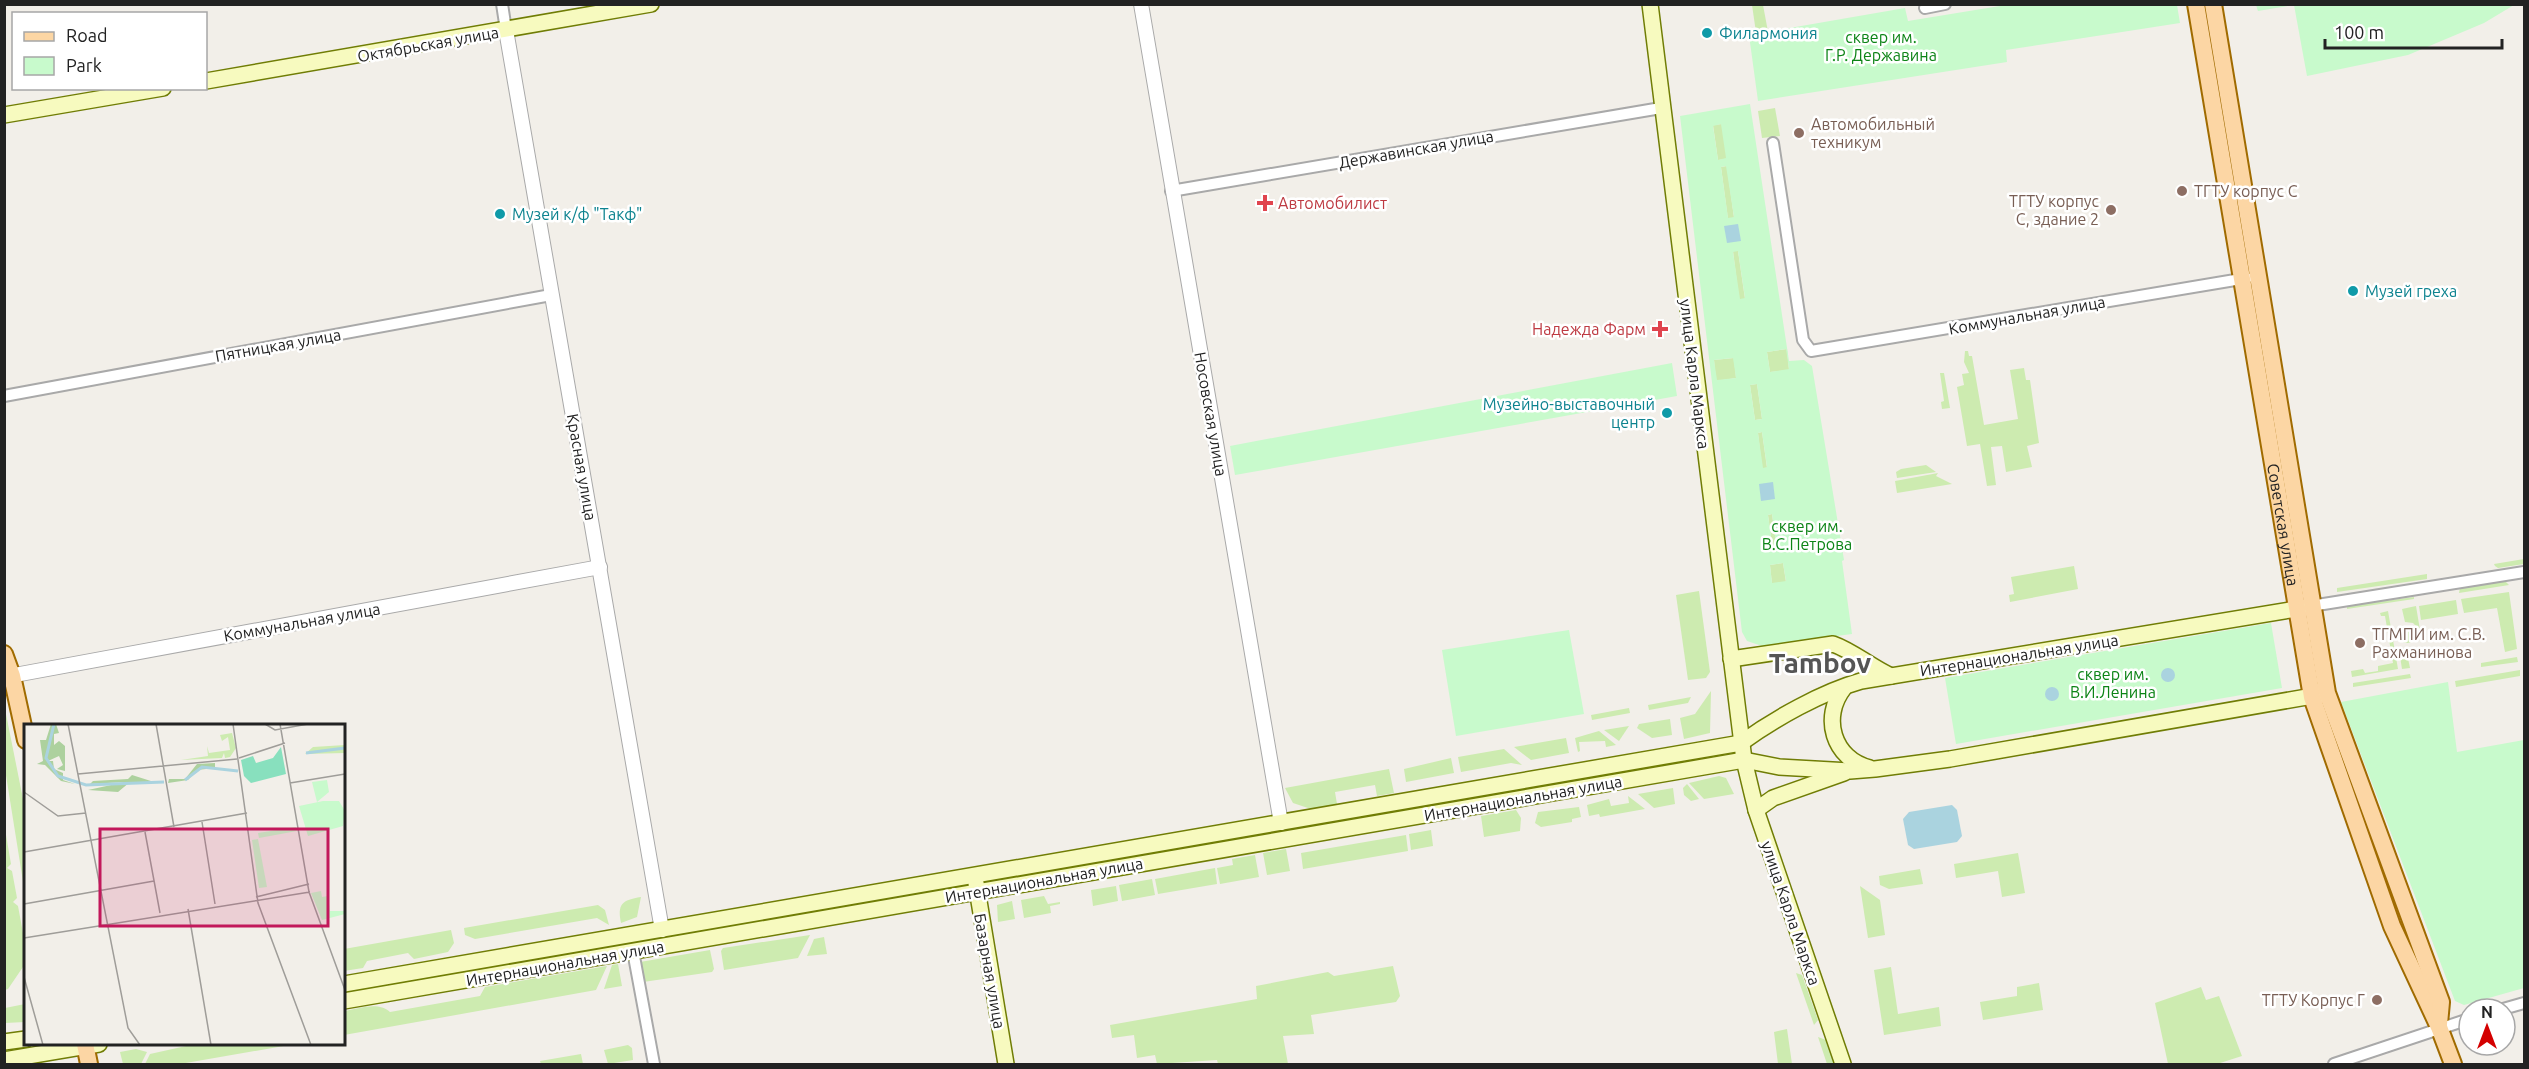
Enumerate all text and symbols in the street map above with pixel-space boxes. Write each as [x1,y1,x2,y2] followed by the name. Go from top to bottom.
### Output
[12,12,207,90] legend
[2325,12,2502,50] scale bar
[2334,22,2384,42] text: 100 m
[356,23,500,65] street label: Октябрьская улица
[1719,24,1818,42] place label: Филармония
[66,25,108,45] text: Road
[1700,26,1714,40] marker: Филармония
[1825,28,1937,64] park label: сквер им. Г.Р. Державина
[66,55,102,75] text: Park
[1811,115,1935,151] place label: Автомобильный техникум
[1792,126,1806,140] marker: Автомобильный техникум
[1337,127,1495,171] street label: Державинская улица
[2194,182,2298,200] place label: ТГТУ корпус С
[2175,184,2189,198] marker: ТГТУ корпус С
[2009,192,2100,228] place label: ТГТУ корпус С, здание 2
[1256,194,1274,212] marker: Автомобилист
[1278,194,1387,212] place label: Автомобилист
[2104,203,2118,217] marker: ТГТУ корпус С, здание 2
[512,205,642,223] place label: Музей к/ф "Такф"
[493,207,507,221] marker: Музей к/ф "Такф"
[2365,282,2457,300] place label: Музей греха
[2346,284,2360,298] marker: Музей греха
[1947,292,2107,338] street label: Коммунальная улица
[1677,298,1713,450] street label: улица Карла Маркса
[1532,320,1646,338] place label: Надежда Фарм
[1651,320,1669,338] marker: Надежда Фарм
[214,325,342,365] street label: Пятницкая улица
[1191,350,1231,478] street label: Носовская улица
[1483,395,1655,431] place label: Музейно-выставочный центр
[1660,406,1674,420] marker: Музейно-выставочный центр
[564,412,600,522] street label: Красная улица
[2264,462,2302,587] street label: Советская улица
[1762,517,1852,553] park label: сквер им. В.С.Петрова
[222,599,382,645] street label: Коммунальная улица
[2372,625,2485,661] place label: ТГМПИ им. С.В. Рахманинова
[1919,630,2119,680] street label: Интернациональная улица
[2353,636,2367,650] marker: ТГМПИ им. С.В. Рахманинова
[1769,647,1871,678] district label: Tambov
[2070,665,2156,701] park label: сквер им. В.И.Ленина
[24,724,345,1045] inset map
[1423,772,1623,824] street label: Интернациональная улица
[1758,839,1824,987] street label: улица Карла Маркса
[944,854,1144,906] street label: Интернациональная улица
[971,912,1009,1030] street label: Базарная улица
[465,937,665,989] street label: Интернациональная улица
[2262,991,2365,1009] place label: ТГТУ Корпус Г
[2370,993,2384,1007] marker: ТГТУ Корпус Г
[2457,997,2517,1057] north arrow
[2481,1003,2493,1021] text: N

